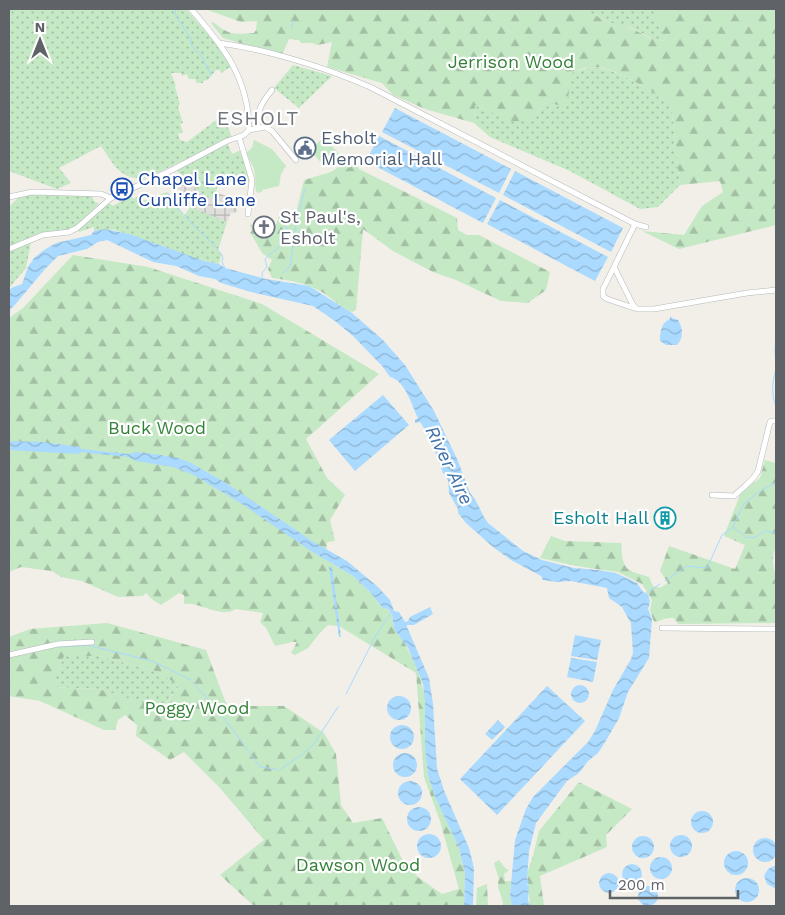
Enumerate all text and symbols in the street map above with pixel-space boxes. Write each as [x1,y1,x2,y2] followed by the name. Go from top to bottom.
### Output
[15,15,65,65] north arrow
[35,19,45,35] text: N
[448,51,574,72] park label: Jerrison Wood
[217,106,299,130] district label: ESHOLT
[321,127,443,169] place label: Esholt Memorial Hall
[293,136,317,160] public building icon: Esholt Memorial Hall
[138,168,256,210] place label: Chapel Lane Cunliffe Lane
[110,177,134,201] bus stop icon: Chapel Lane Cunliffe Lane
[280,206,361,248] place label: St Paul's, Esholt
[252,215,276,239] church icon: St Paul's, Esholt
[108,417,206,438] park label: Buck Wood
[421,422,479,509] water label: River Aire
[653,506,677,530] building icon: Esholt Hall
[553,507,649,528] place label: Esholt Hall
[145,697,249,718] park label: Poggy Wood
[296,854,420,875] park label: Dawson Wood
[610,868,738,900] scale bar
[618,876,665,894] text: 200 m

